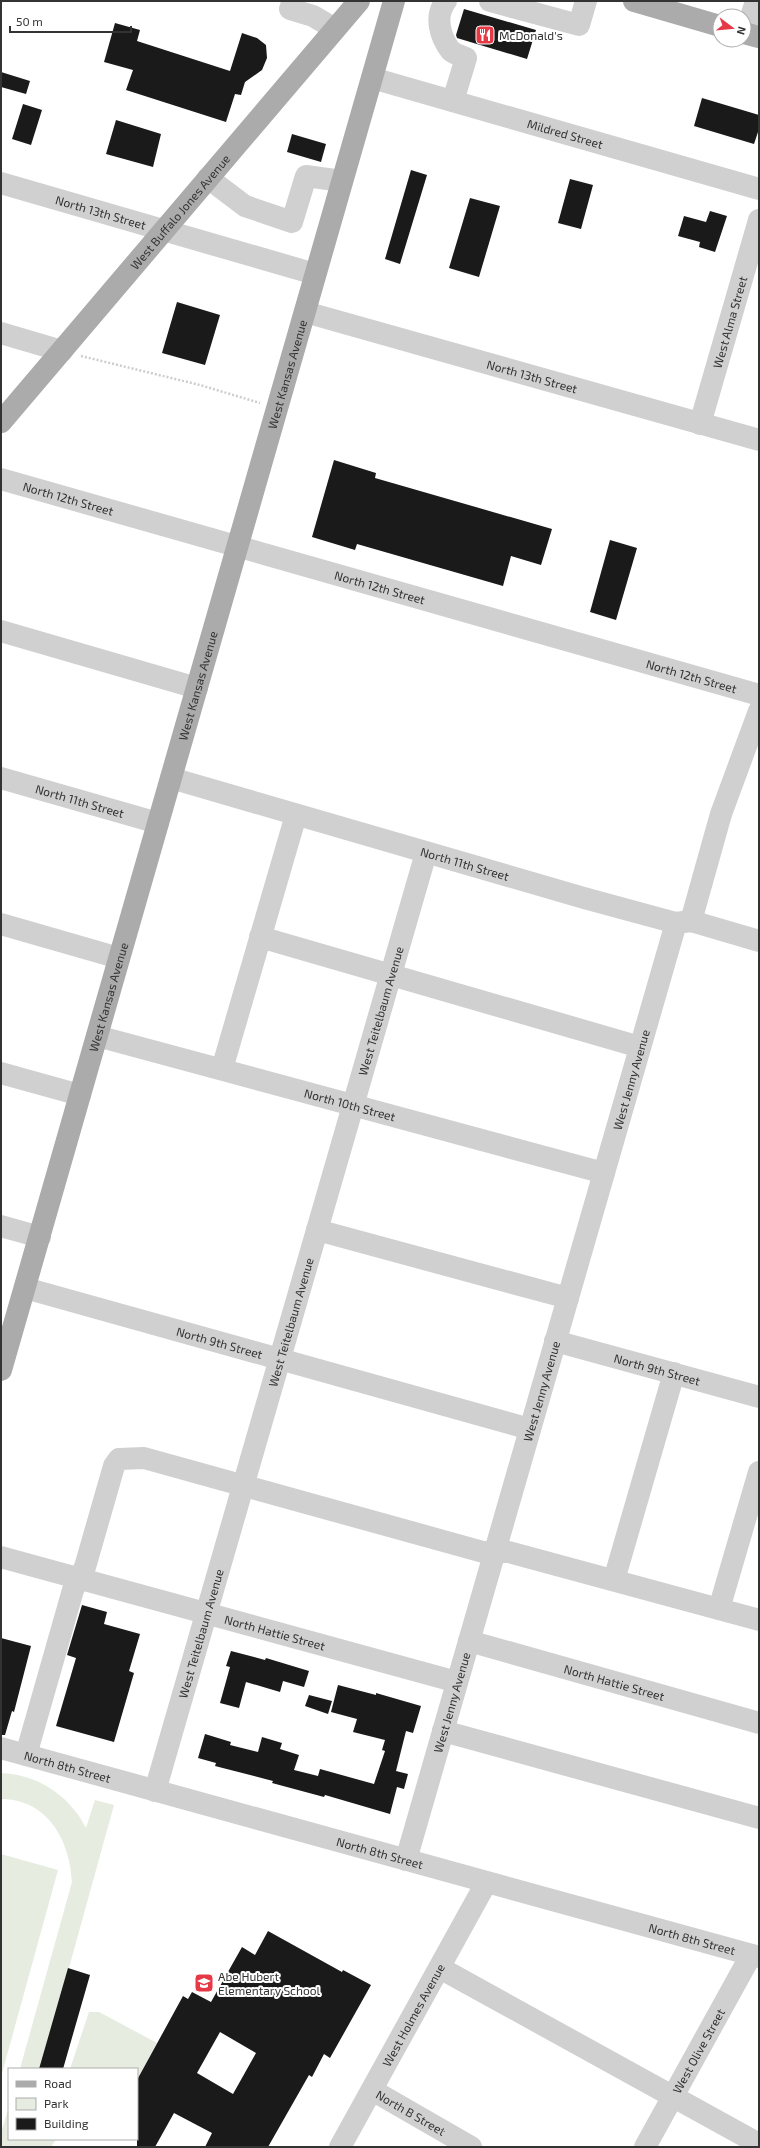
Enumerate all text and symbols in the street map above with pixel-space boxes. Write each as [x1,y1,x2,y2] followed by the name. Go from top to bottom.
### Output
[10,8,131,34] scale bar
[712,8,752,48] north arrow
[16,14,43,28] text: 50 m
[474,24,496,46] restaurant icon: McDonald's
[735,25,749,37] text: N
[499,28,563,42] place label: McDonald's
[526,116,605,151] street label: Mildred Street
[127,151,233,272] street label: West Buffalo Jones Avenue
[54,192,148,232] street label: North 13th Street
[710,274,749,370] street label: West Alma Street
[265,318,309,431] street label: West Kansas Avenue
[485,357,579,396] street label: North 13th Street
[21,479,116,518] street label: North 12th Street
[333,567,427,607] street label: North 12th Street
[175,629,220,742] street label: West Kansas Avenue
[645,656,739,695] street label: North 12th Street
[34,781,126,820] street label: North 11th Street
[419,844,511,883] street label: North 11th Street
[86,941,130,1053] street label: West Kansas Avenue
[355,945,406,1077] street label: West Teitelbaum Avenue
[610,1028,652,1132] street label: West Jenny Avenue
[303,1085,398,1123] street label: North 10th Street
[265,1256,316,1388] street label: West Teitelbaum Avenue
[175,1324,265,1361] street label: North 9th Street
[520,1339,562,1443] street label: West Jenny Avenue
[613,1351,702,1388] street label: North 9th Street
[175,1567,226,1700] street label: West Teitelbaum Avenue
[223,1612,327,1653] street label: North Hattie Street
[430,1650,473,1754] street label: West Jenny Avenue
[563,1661,666,1703] street label: North Hattie Street
[23,1748,113,1785] street label: North 8th Street
[335,1834,425,1871] street label: North 8th Street
[647,1920,738,1957] street label: North 8th Street
[379,1961,447,2069] street label: West Holmes Avenue
[218,1969,321,1997] place label: Abe Hubert Elementary School
[193,1972,215,1994] school or university icon: Abe Hubert Elementary School
[669,2006,727,2095] street label: West Olive Street
[8,2068,138,2140] legend
[44,2076,72,2090] text: Road
[374,2087,449,2138] street label: North B Street
[44,2096,69,2110] text: Park
[44,2116,89,2130] text: Building

